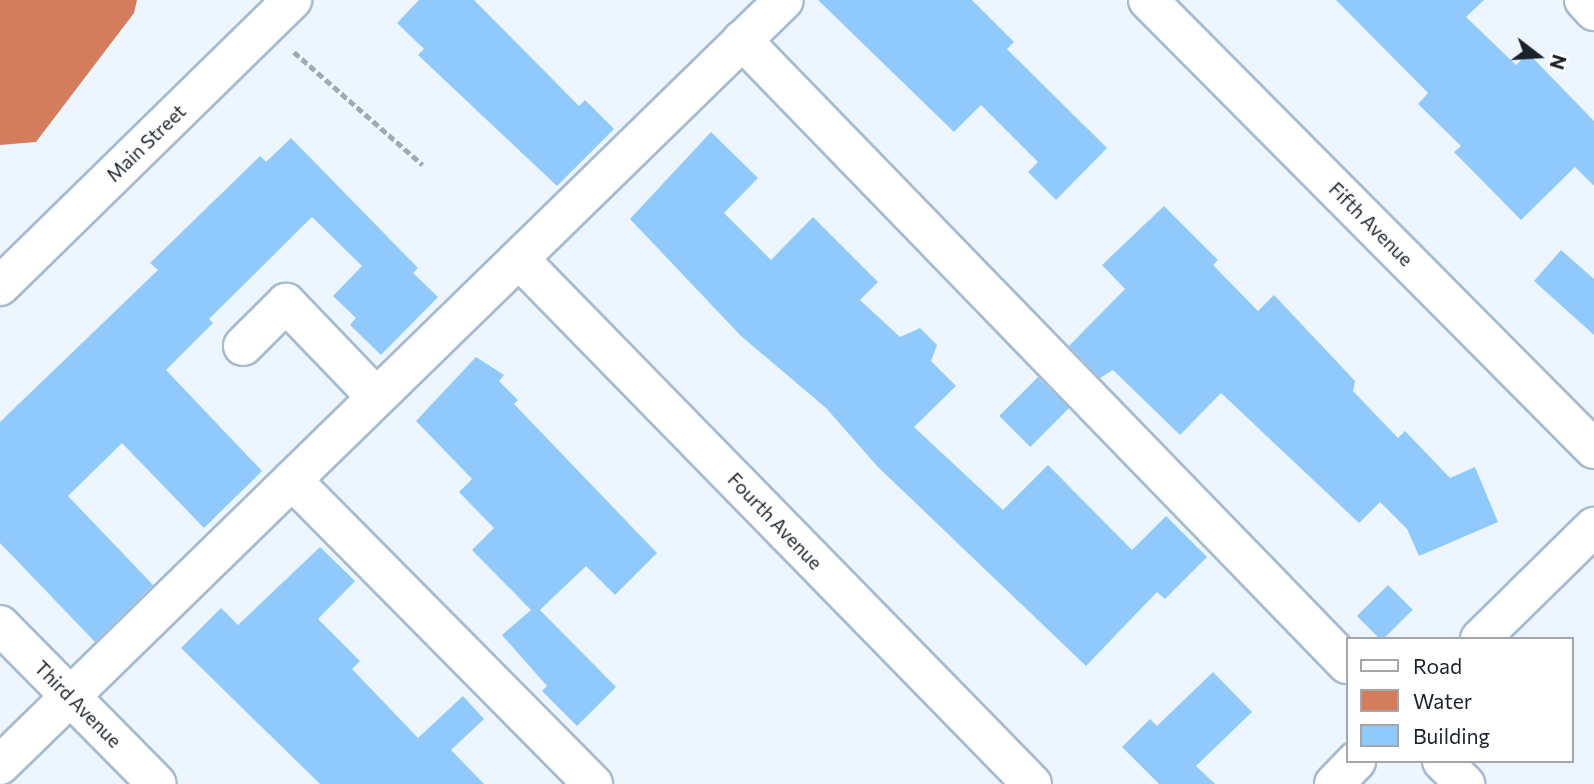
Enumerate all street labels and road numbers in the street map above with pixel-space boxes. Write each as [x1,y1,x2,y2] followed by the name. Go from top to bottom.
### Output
[102,100,190,186] street label: Main Street
[1324,177,1418,271] street label: Fifth Avenue
[723,468,827,574] street label: Fourth Avenue
[30,656,126,752] street label: Third Avenue

